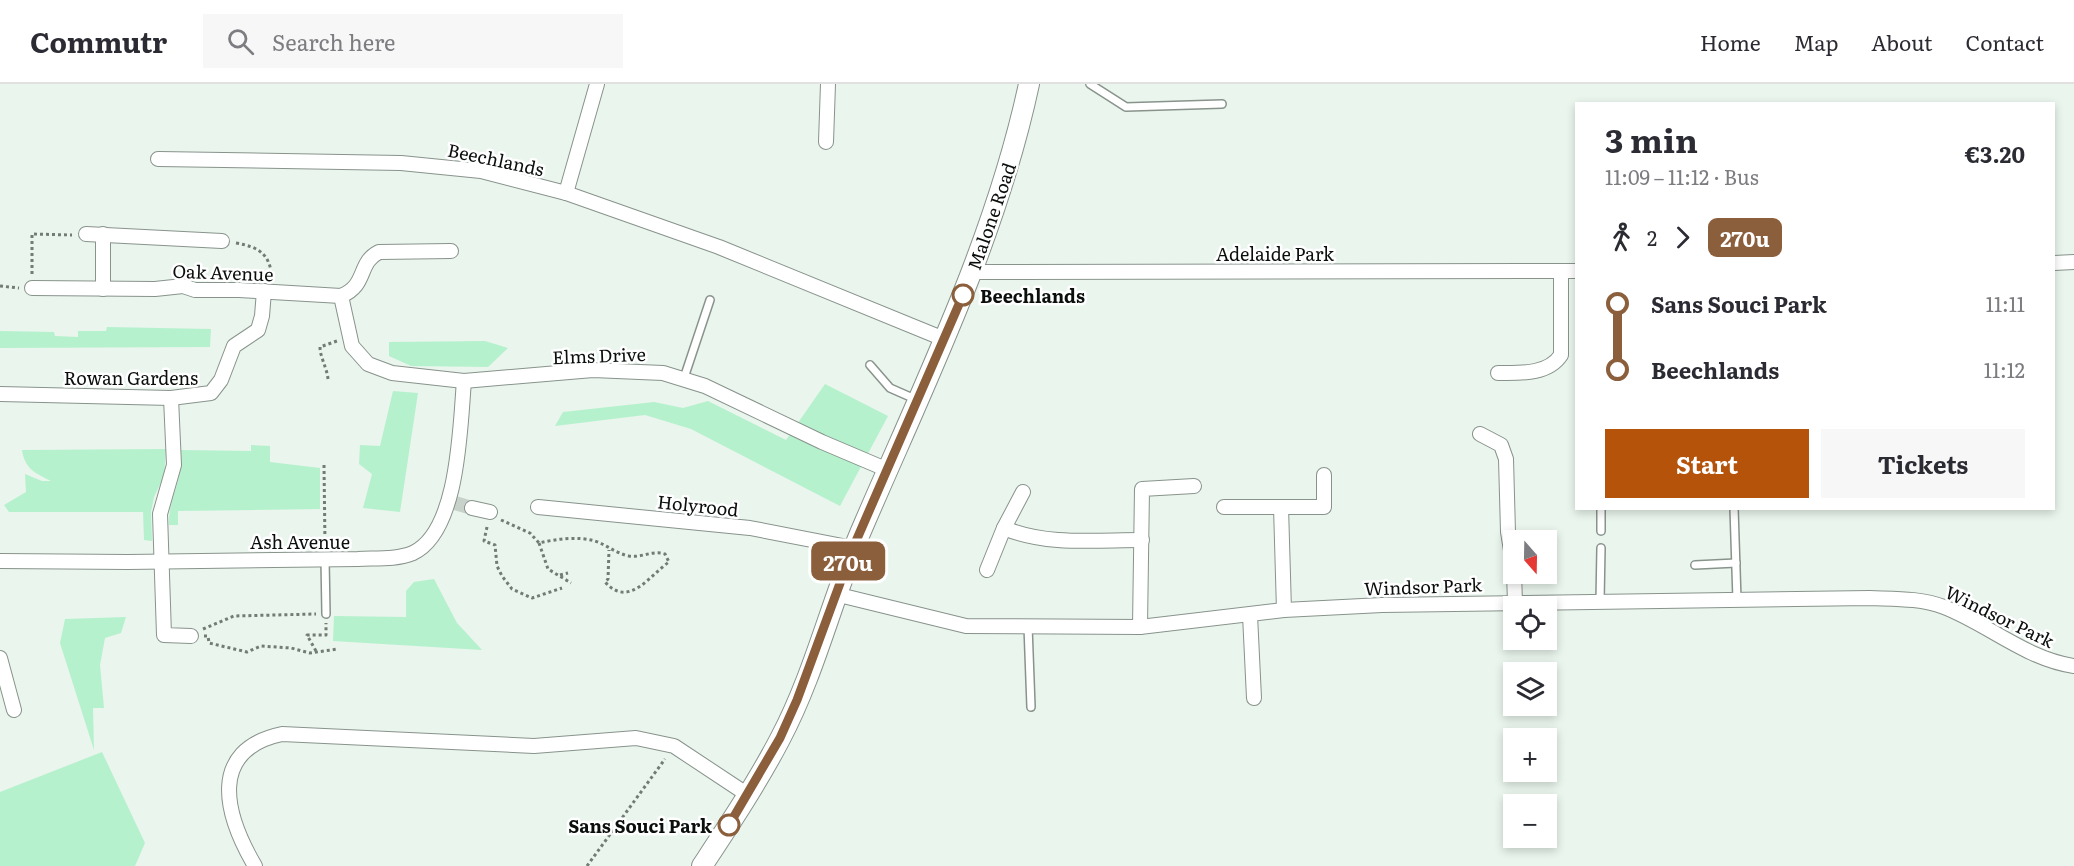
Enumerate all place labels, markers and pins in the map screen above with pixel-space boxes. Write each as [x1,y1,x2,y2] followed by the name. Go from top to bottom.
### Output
[980,282,1085,309] place label: Beechlands
[952,284,974,306] marker: Beechlands
[568,812,713,839] place label: Sans Souci Park
[718,814,740,836] marker: Sans Souci Park

